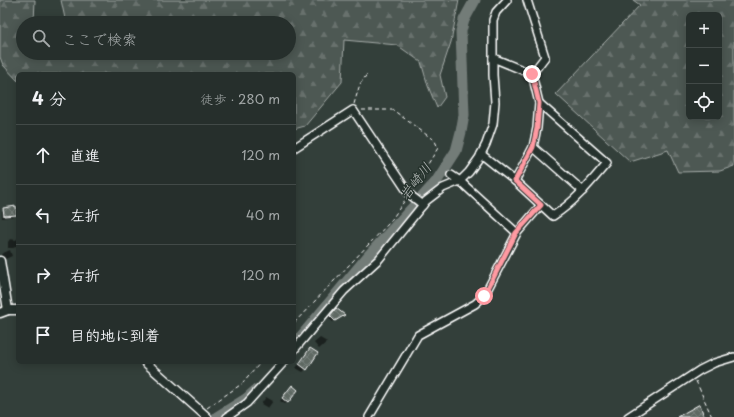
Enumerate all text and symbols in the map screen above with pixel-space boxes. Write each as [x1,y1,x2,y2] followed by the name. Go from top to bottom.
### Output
[686,12,722,120] map controls
[686,12,722,48] button: +
[16,16,296,60] search box
[30,27,52,49] icon: search
[62,27,137,50] text: ここで検索
[686,48,722,84] button: −
[523,65,541,83] route end
[686,84,722,120] button: locate
[32,85,66,111] text: 4 分
[200,89,280,108] text: 徒歩 · 280 m
[70,143,100,166] text: 直進
[32,144,54,166] icon: ahead
[241,145,280,164] text: 120 m
[394,158,436,204] water label: 岩崎川
[70,203,100,226] text: 左折
[32,204,54,226] icon: left
[246,205,280,224] text: 40 m
[70,263,100,286] text: 右折
[32,264,54,286] icon: right
[241,265,280,284] text: 120 m
[475,287,493,305] route start
[70,323,160,346] text: 目的地に到着
[32,324,54,346] icon: arrive

